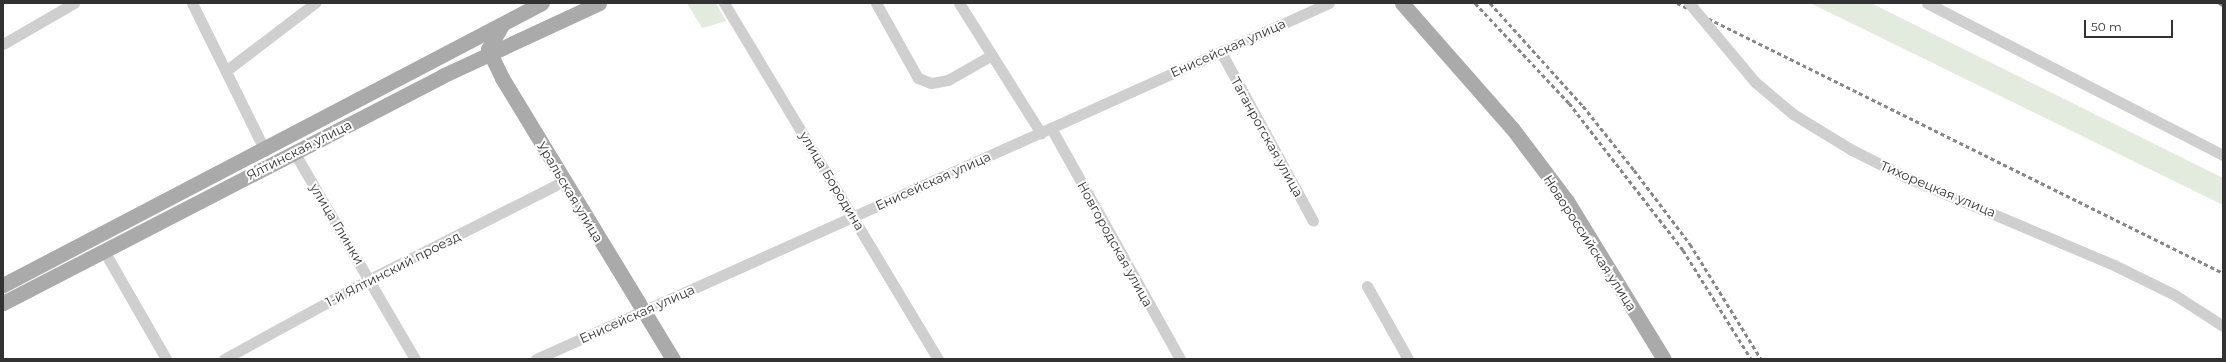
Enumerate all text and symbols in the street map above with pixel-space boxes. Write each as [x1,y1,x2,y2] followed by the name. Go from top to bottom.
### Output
[2086,12,2175,38] scale bar
[1168,16,1288,80] street label: Енисейская улица
[2091,19,2122,34] text: 50 m
[1228,74,1306,200] street label: Таганрогская улица
[244,117,354,183] street label: Ялтинская улица
[796,129,868,233] street label: улица Бородина
[534,139,606,245] street label: Уральская улица
[873,149,993,213] street label: Енисейская улица
[1878,158,1998,220] street label: Тихорецкая улица
[1540,172,1640,314] street label: Новороссийская улица
[1074,179,1156,309] street label: Новгородская улица
[307,181,367,267] street label: улица Глинки
[323,228,463,310] street label: 1-й Ялтинский проезд
[577,282,697,346] street label: Енисейская улица

